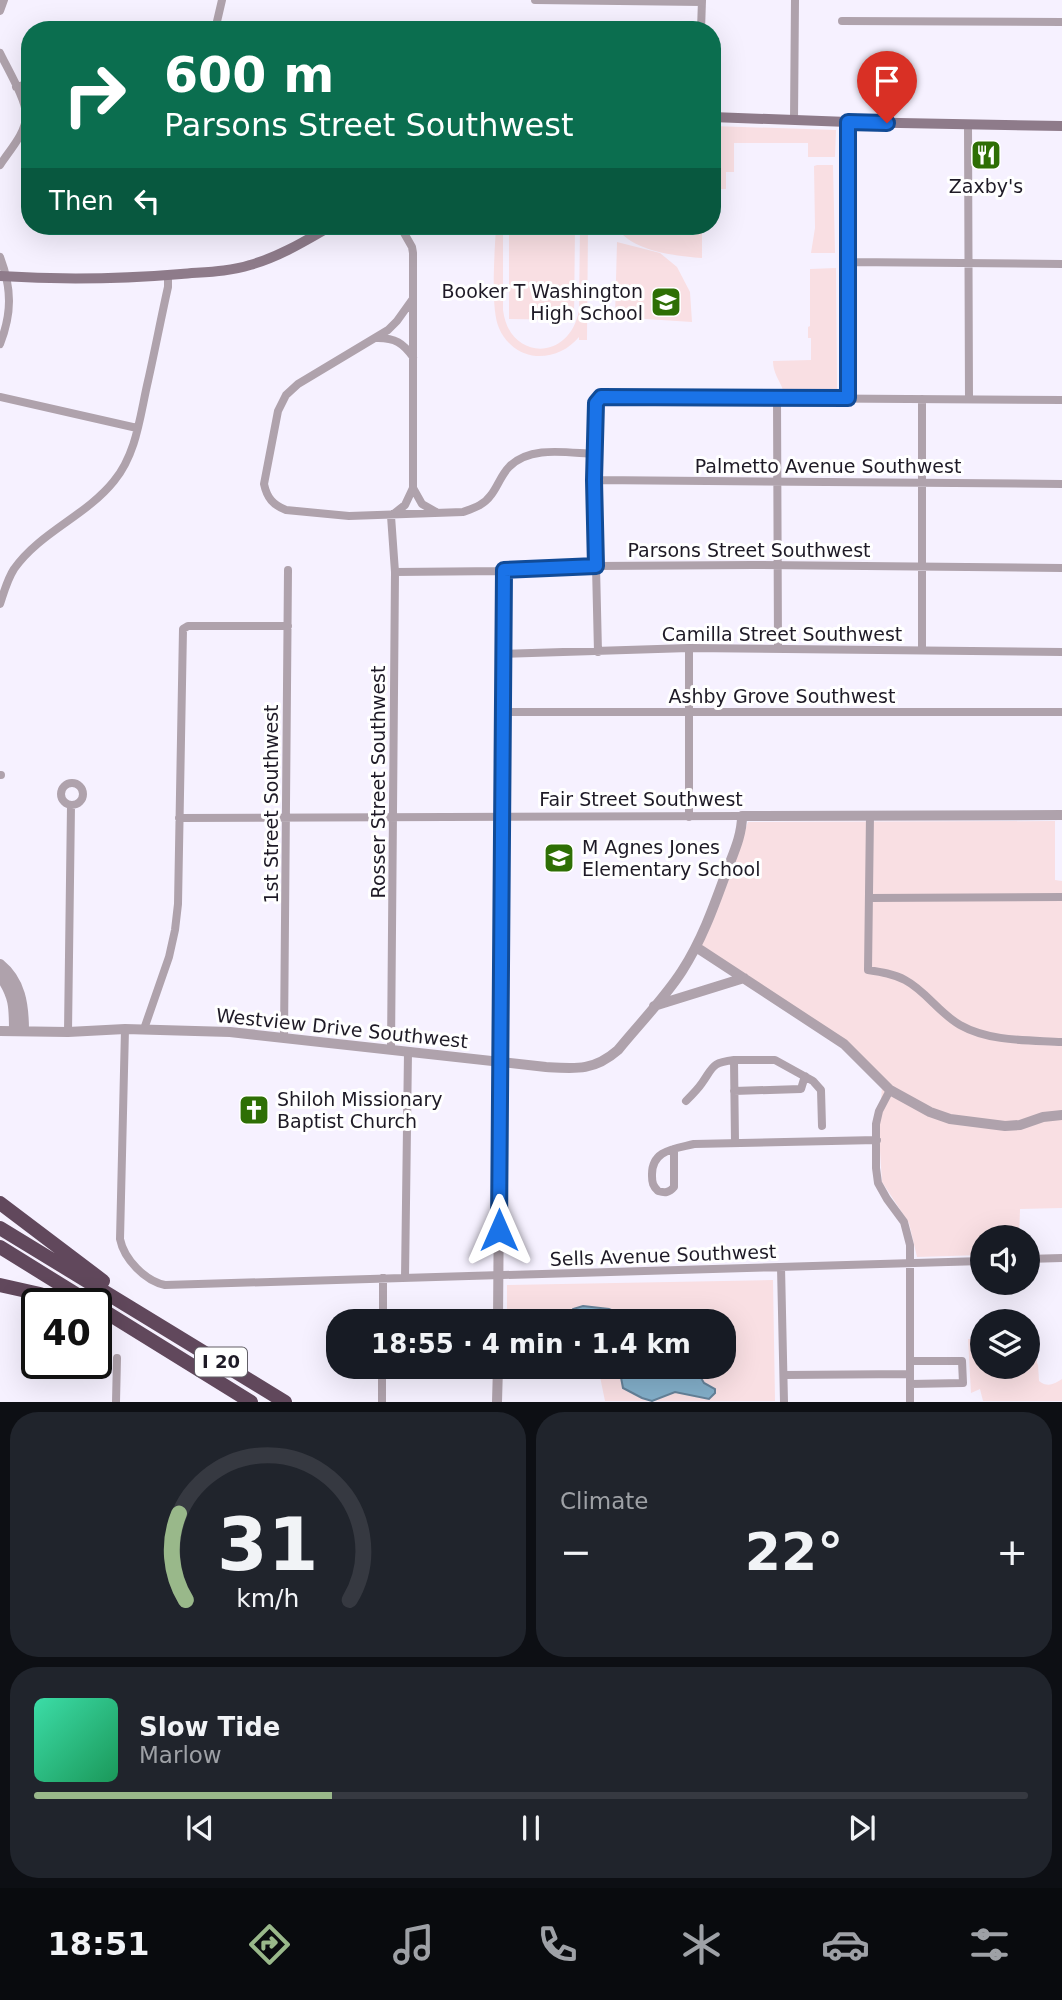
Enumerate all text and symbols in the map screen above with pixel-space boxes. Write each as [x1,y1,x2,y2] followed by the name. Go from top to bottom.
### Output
[164,47,334,104] text: 600 m
[49,49,140,140] icon: right
[857,51,917,123] pin
[868,62,906,100] icon: arrive
[164,106,573,144] text: Parsons Street Southwest
[969,138,1003,172] restaurant icon: Zaxby's
[949,175,1023,197] place label: Zaxby's
[128,182,166,220] icon: left
[49,186,114,216] text: Then
[442,280,643,324] place label: Booker T Washington High School
[649,285,683,319] school or university icon: Booker T Washington High School
[695,455,961,477] street label: Palmetto Avenue Southwest
[627,539,871,561] street label: Parsons Street Southwest
[662,623,902,645] street label: Camilla Street Southwest
[367,666,389,898] street label: Rosser Street Southwest
[669,685,895,707] street label: Ashby Grove Southwest
[260,704,282,904] street label: 1st Street Southwest
[539,788,743,810] street label: Fair Street Southwest
[582,836,760,880] place label: M Agnes Jones Elementary School
[542,841,576,875] school or university icon: M Agnes Jones Elementary School
[215,1004,469,1052] street label: Westview Drive Southwest
[277,1088,442,1132] place label: Shiloh Missionary Baptist Church
[237,1093,271,1127] church icon: Shiloh Missionary Baptist Church
[462,1193,536,1267] position arrow
[970,1225,1040,1379] map controls
[970,1225,1040,1295] button: sound
[549,1240,777,1270] street label: Sells Avenue Southwest
[21,1288,112,1379] speed limit sign: 40
[970,1309,1040,1379] button: layers
[371,1329,691,1359] text: 18:55 · 4 min · 1.4 km
[195,1348,247,1377] road number: I 20
[560,1488,649,1514] text: Climate
[217,1503,319,1588] text: 31
[745,1522,843,1582] text: 22°
[560,1530,592,1574] text: −
[996,1530,1028,1574] text: +
[236,1584,300,1613] text: km/h
[139,1712,280,1742] text: Slow Tide
[139,1742,222,1768] text: Marlow
[181,1809,219,1847] icon: previous
[512,1809,550,1847] icon: pause
[843,1809,881,1847] icon: next
[245,1920,294,1969] icon: directions
[389,1920,438,1969] icon: music
[533,1920,582,1969] icon: phone
[677,1920,726,1969] icon: climate
[821,1920,870,1969] icon: car
[965,1920,1014,1969] icon: filters
[48,1925,149,1963] text: 18:51

